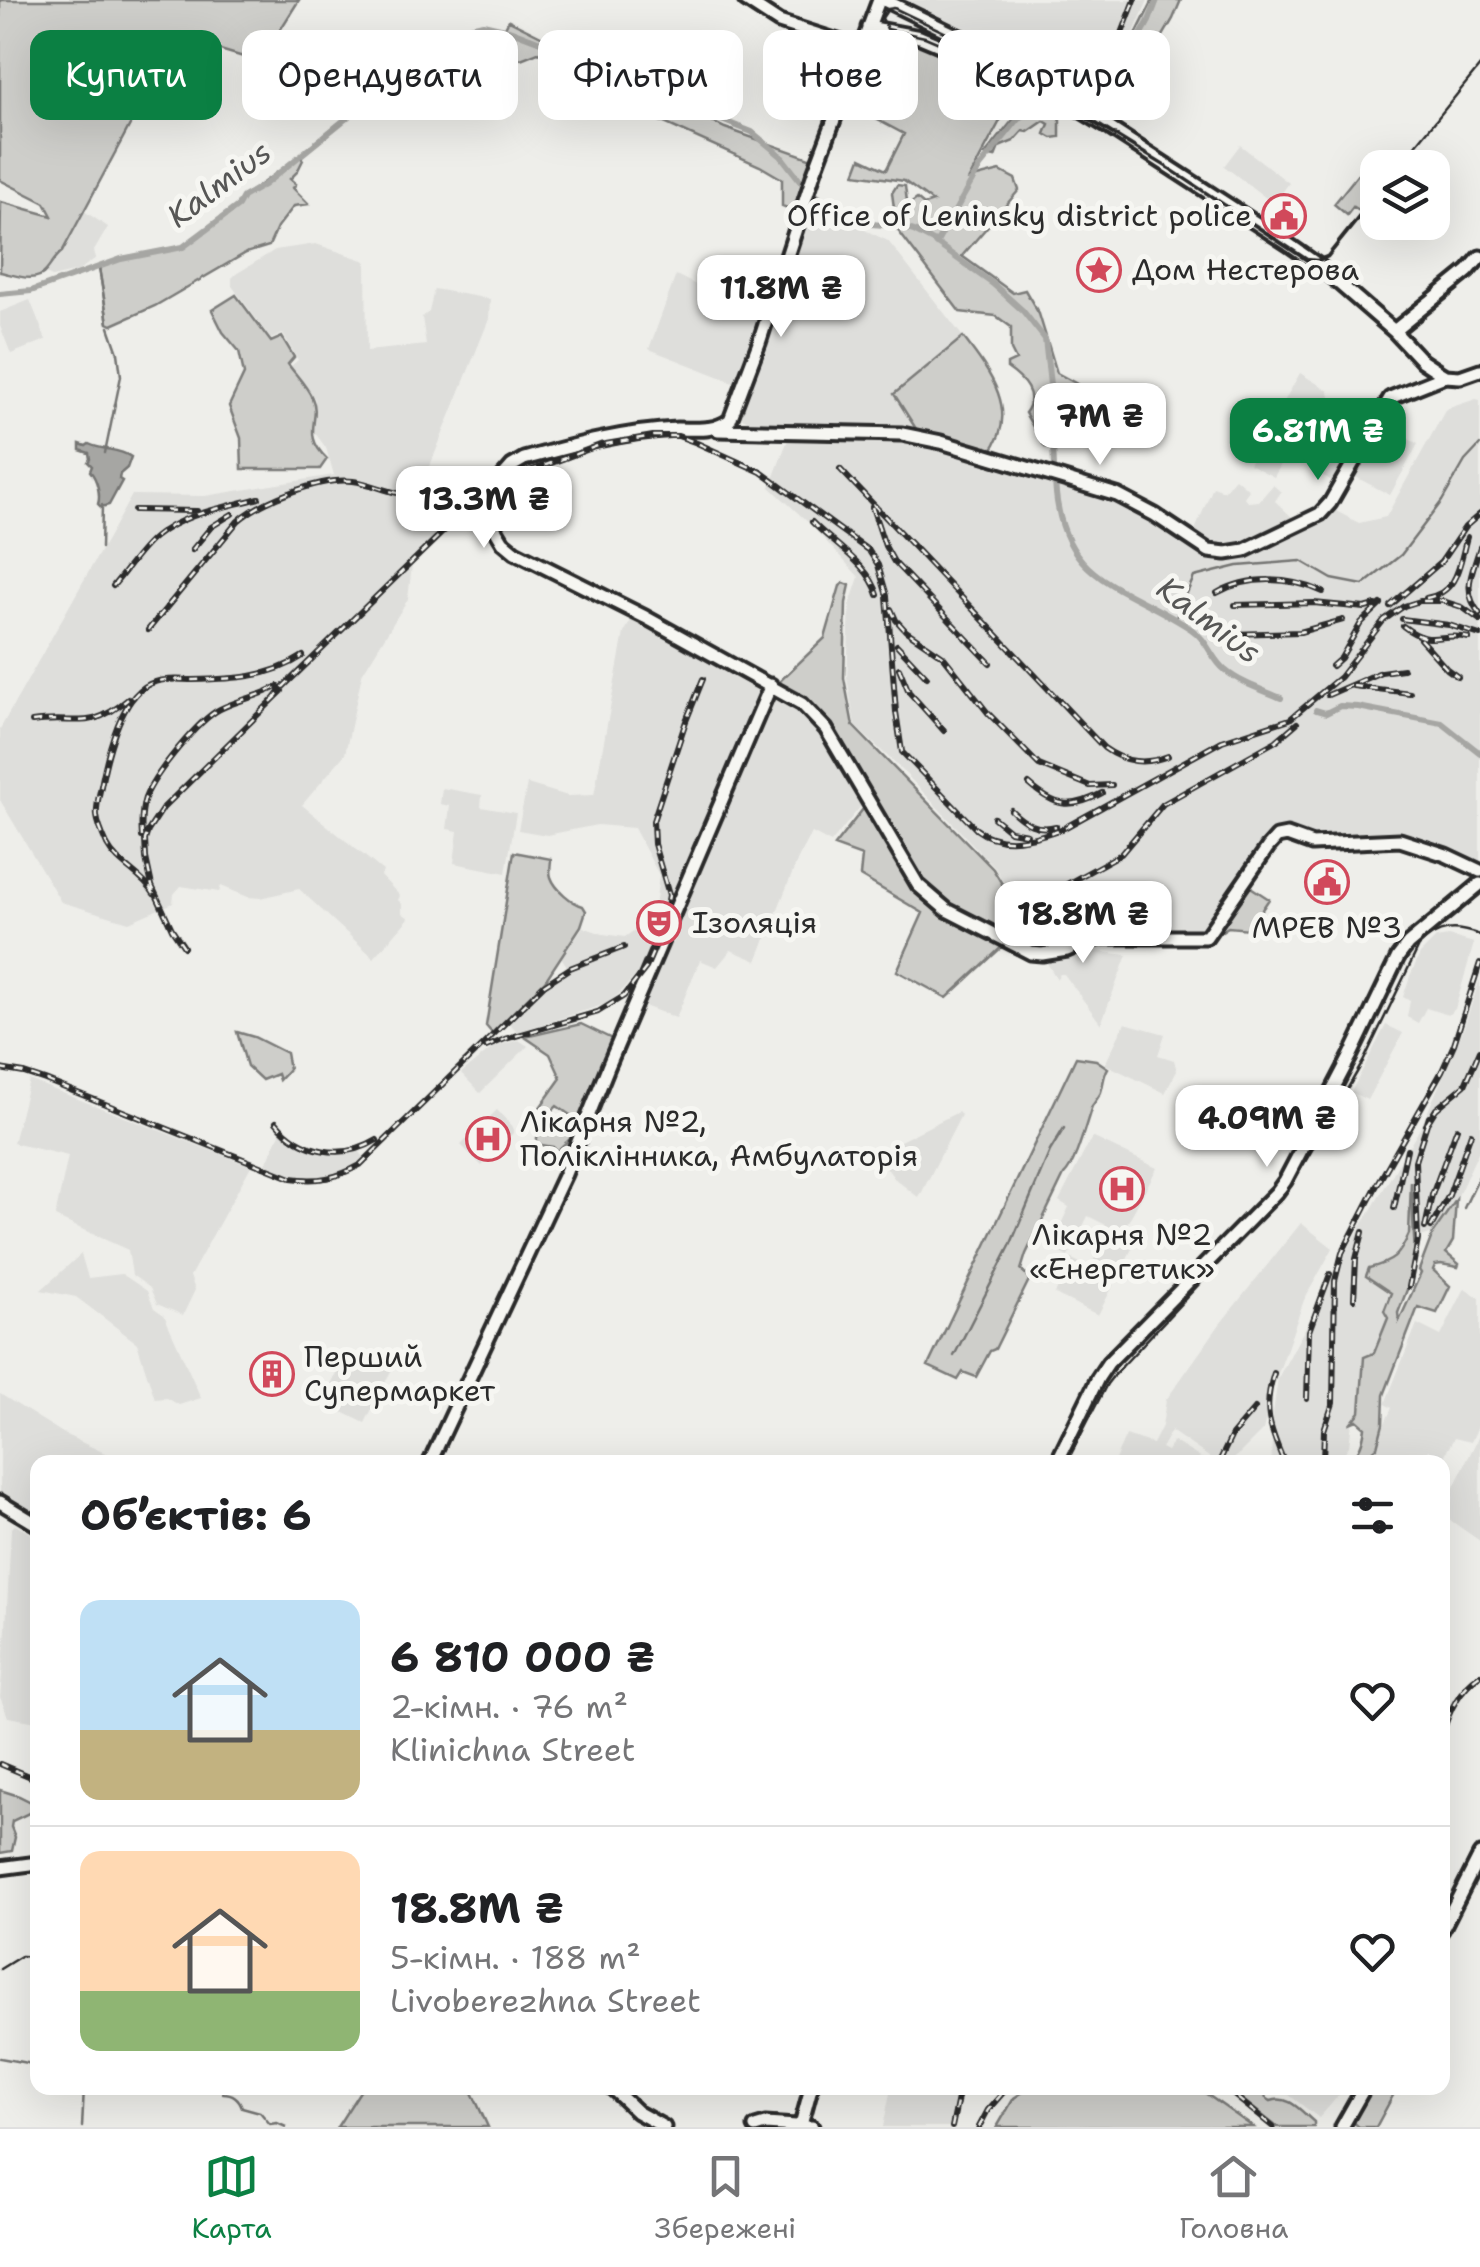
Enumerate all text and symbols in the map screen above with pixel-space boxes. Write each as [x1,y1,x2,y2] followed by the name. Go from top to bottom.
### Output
[30,30,222,120] chip: Купити
[242,30,518,120] chip: Орендувати
[538,30,743,120] chip: Фільтри
[763,30,918,120] chip: Нове
[938,30,1170,120] chip: Квартира
[158,130,280,237] water label: Kalmius
[1360,150,1450,240] map controls
[1360,150,1450,240] button: layers
[1261,193,1307,239] public building icon: Office of Leninsky district police
[787,195,1252,236] place label: Office of Leninsky district police
[1076,247,1122,293] place icon: Дом Нестерова
[1132,249,1359,290] place label: Дом Нестерова
[689,255,873,340] pin: 11.8M ₴
[719,266,843,309] text: 11.8M ₴
[1041,383,1159,468] pin: 7M ₴
[1056,394,1144,437] text: 7M ₴
[1226,398,1410,483] pin: 6.81M ₴
[1252,409,1384,452] text: 6.81M ₴
[392,466,576,551] pin: 13.3M ₴
[418,477,550,520] text: 13.3M ₴
[1148,566,1270,673] water label: Kalmius
[1304,859,1350,905] public building icon: МРЕВ №3
[991,881,1175,966] pin: 18.8M ₴
[1017,892,1149,935] text: 18.8M ₴
[636,900,682,946] theatre icon: Ізоляція
[692,902,817,943] place label: Ізоляція
[1252,907,1402,948] place label: МРЕВ №3
[1175,1085,1359,1170] pin: 4.09M ₴
[1197,1096,1337,1139] text: 4.09M ₴
[520,1101,918,1176] place label: Лікарня №2, Поліклінника, Амбулаторія
[465,1116,511,1162] hospital icon: Лікарня №2, Поліклінника, Амбулаторія
[1099,1166,1145,1212] hospital icon: Лікарня №2 «Енергетик»
[1029,1214,1215,1289] place label: Лікарня №2 «Енергетик»
[304,1336,496,1411] place label: Перший Супермаркет
[249,1351,295,1397] building icon: Перший Супермаркет
[80,1487,312,1543] text: Об’єктів: 6
[1345,1488,1400,1543] icon: filters
[390,1629,655,1685] text: 6 810 000 ₴
[160,1640,280,1760] icon: home
[1345,1673,1400,1728] icon: heart
[390,1685,628,1728] text: 2-кімн. · 76 m²
[390,1728,636,1771] text: Klinichna Street
[390,1880,564,1936] text: 18.8M ₴
[160,1891,280,2011] icon: home
[1345,1924,1400,1979] icon: heart
[390,1936,641,1979] text: 5-кімн. · 188 m²
[390,1979,701,2022] text: Livoberezhna Street
[191,2149,272,2247] tab: Карта
[655,2149,796,2247] tab: Збережені
[1179,2149,1288,2247] tab: Головна

